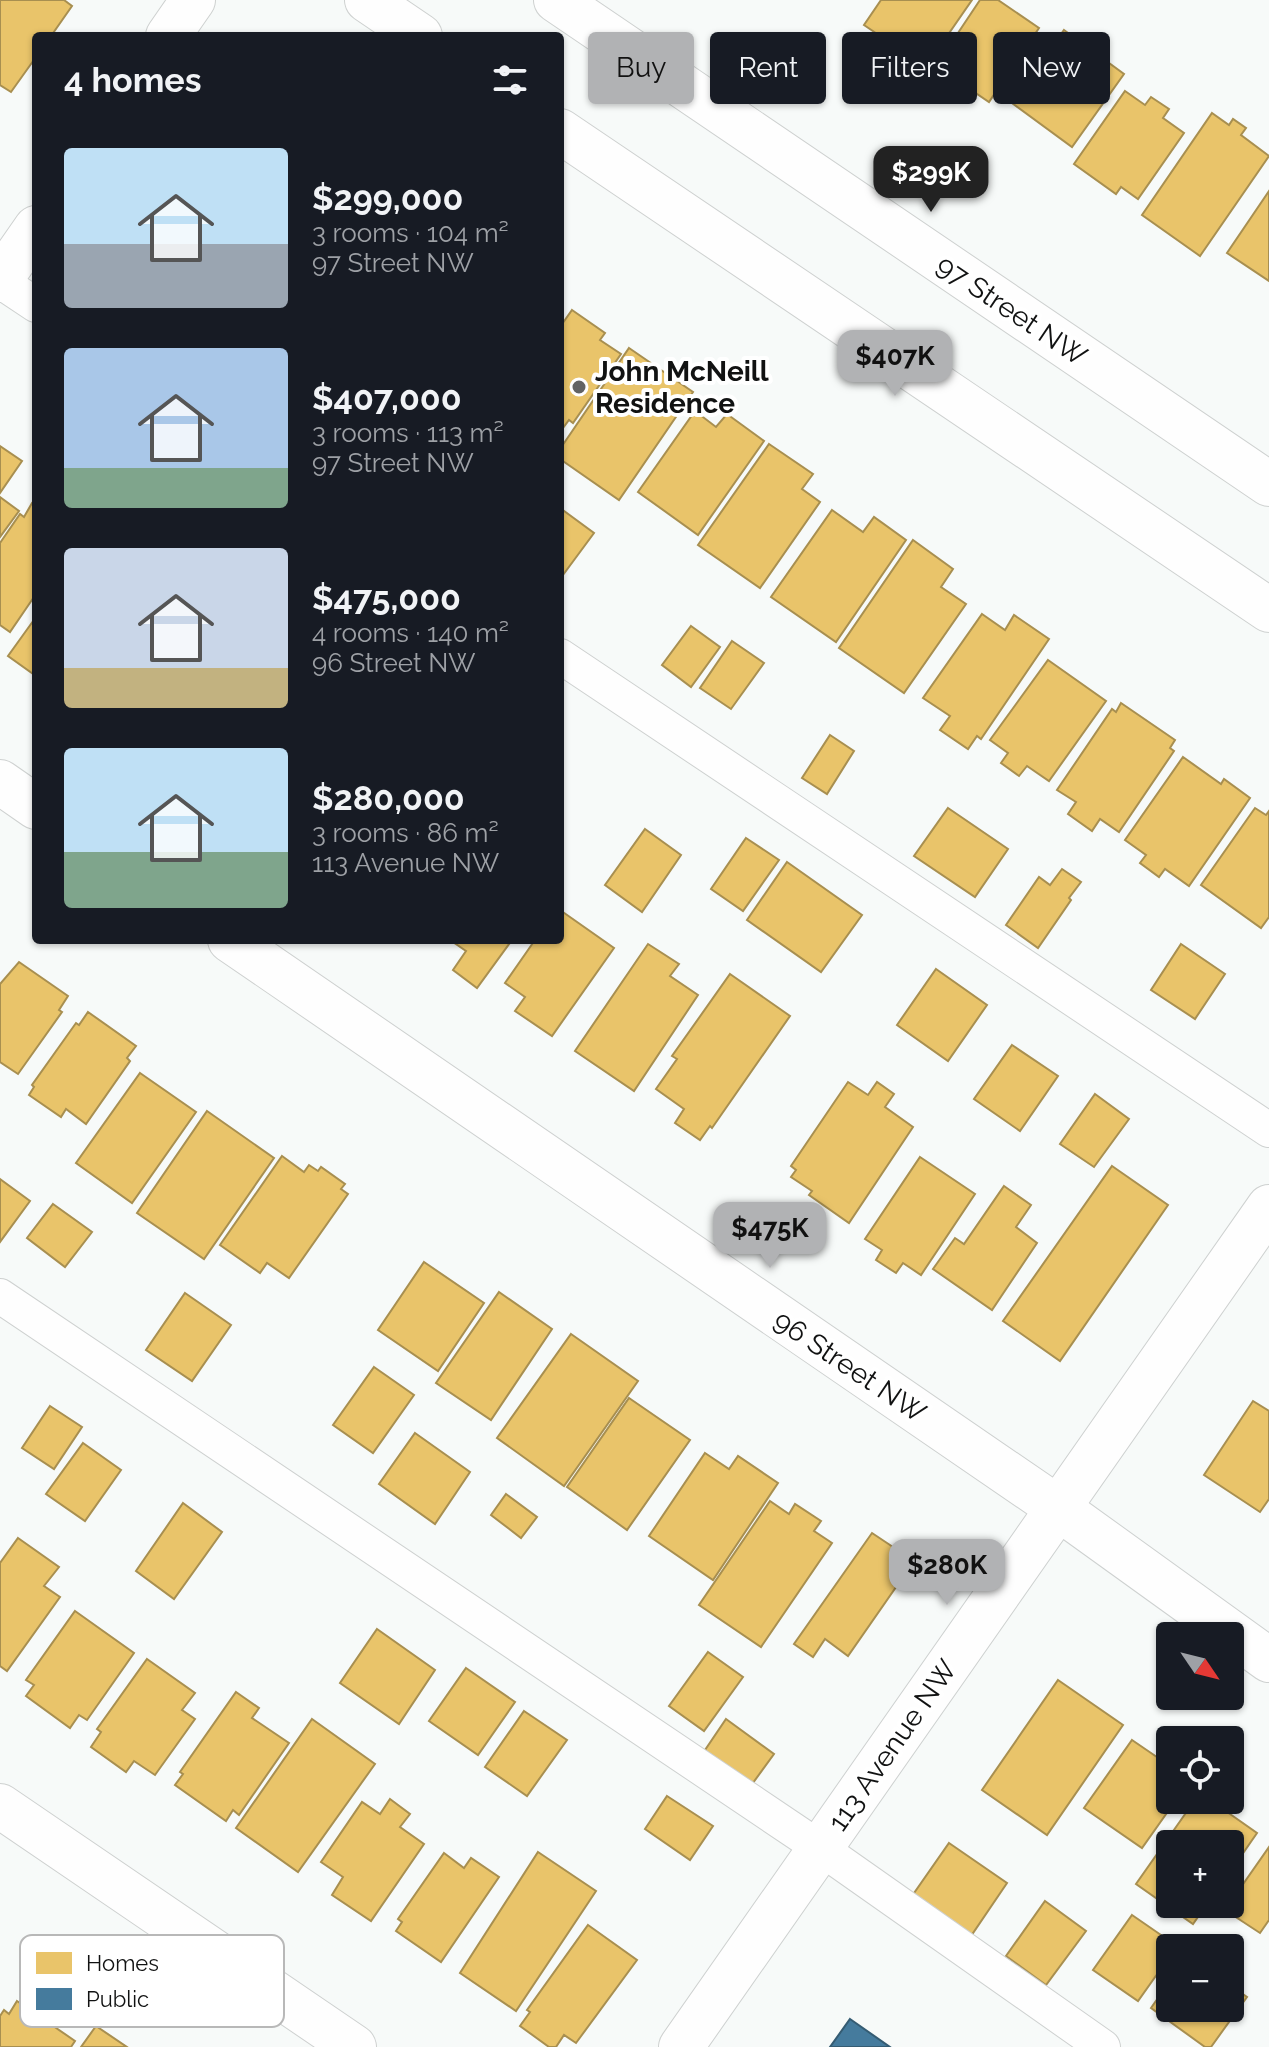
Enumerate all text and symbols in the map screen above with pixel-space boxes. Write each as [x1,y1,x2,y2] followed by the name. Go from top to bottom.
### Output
[588,32,694,104] chip: Buy
[710,32,826,104] chip: Rent
[842,32,977,104] chip: Filters
[993,32,1110,104] chip: New
[488,58,532,102] icon: filters
[64,60,202,100] text: 4 homes
[875,146,987,214] pin: $299K
[891,157,971,187] text: $299K
[312,178,463,218] text: $299,000
[128,180,224,276] icon: home
[312,218,509,248] text: 3 rooms · 104 m²
[312,248,474,278] text: 97 Street NW
[930,248,1093,373] street label: 97 Street NW
[839,330,951,398] pin: $407K
[855,341,935,371] text: $407K
[595,355,769,420] place label: John McNeill Residence
[312,378,462,418] text: $407,000
[570,378,588,396] marker: John McNeill Residence
[128,380,224,476] icon: home
[312,418,504,448] text: 3 rooms · 113 m²
[312,448,474,478] text: 97 Street NW
[312,578,461,618] text: $475,000
[128,580,224,676] icon: home
[312,618,509,648] text: 4 rooms · 140 m²
[312,648,476,678] text: 96 Street NW
[312,778,465,818] text: $280,000
[128,780,224,876] icon: home
[312,818,499,848] text: 3 rooms · 86 m²
[312,848,499,878] text: 113 Avenue NW
[714,1202,826,1270] pin: $475K
[731,1213,809,1243] text: $475K
[767,1303,932,1429] street label: 96 Street NW
[891,1539,1003,1607] pin: $280K
[907,1550,987,1580] text: $280K
[1156,1622,1244,1710] north arrow
[1156,1622,1244,2022] map controls
[821,1653,964,1837] street label: 113 Avenue NW
[1156,1726,1244,1814] button: locate
[1156,1830,1244,1918] button: +
[1156,1934,1244,2022] button: −
[20,1935,284,2027] legend
[86,1950,159,1976] text: Homes
[86,1986,149,2012] text: Public

